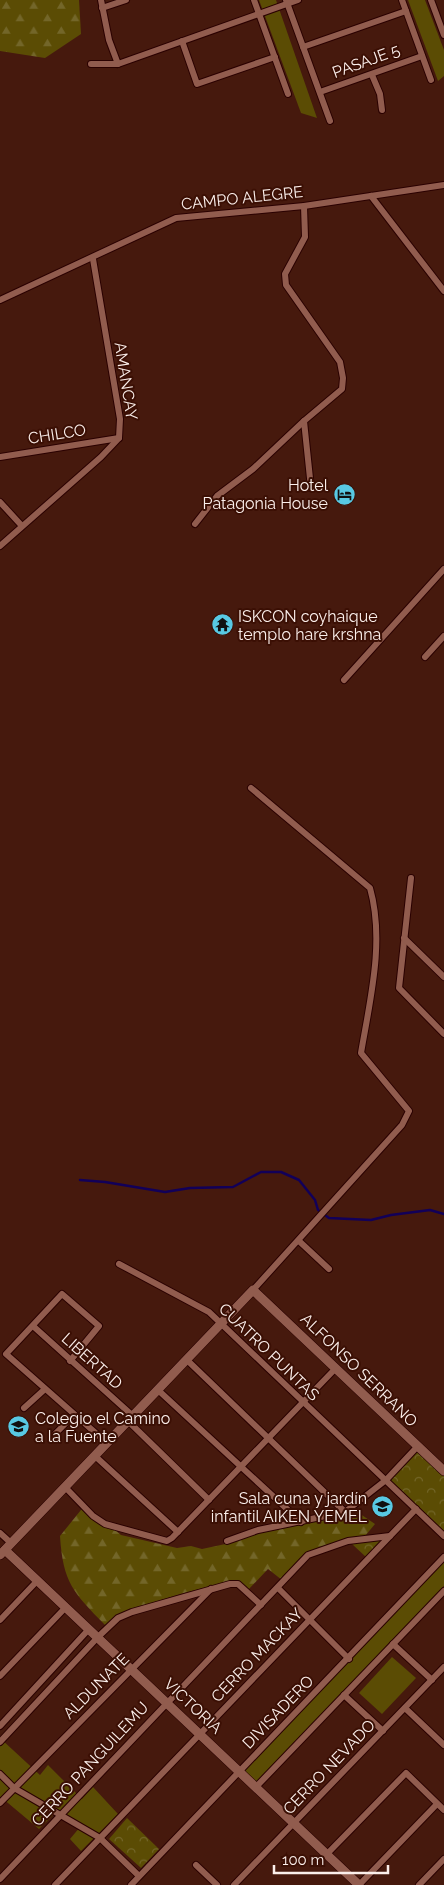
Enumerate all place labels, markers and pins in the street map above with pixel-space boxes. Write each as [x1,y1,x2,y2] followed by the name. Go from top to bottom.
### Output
[203,476,329,513] place label: Hotel Patagonia House
[332,482,356,506] hotel icon: Hotel Patagonia House
[238,607,381,644] place label: ISKCON coyhaique templo hare krshna
[210,613,234,637] temple icon: ISKCON coyhaique templo hare krshna
[35,1409,170,1446] place label: Colegio el Camino a la Fuente
[7,1415,31,1439] school or university icon: Colegio el Camino a la Fuente
[211,1489,368,1526] place label: Sala cuna y jardín infantil AIKEN YEMEL
[371,1495,395,1519] school or university icon: Sala cuna y jardín infantil AIKEN YEMEL

